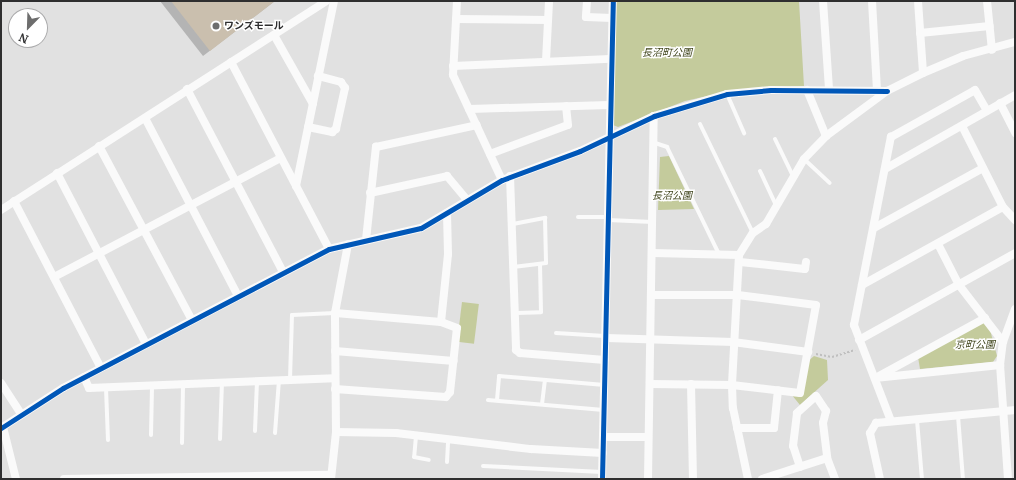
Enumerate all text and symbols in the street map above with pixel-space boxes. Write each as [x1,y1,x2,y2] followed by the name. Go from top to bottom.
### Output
[8,8,48,48] north arrow
[224,20,284,32] place label: ワンズモール
[211,21,221,31] marker: ワンズモール
[17,30,30,46] text: N
[642,47,692,59] park label: 長沼町公園
[652,190,692,202] park label: 長沼公園
[955,339,995,351] park label: 京町公園

